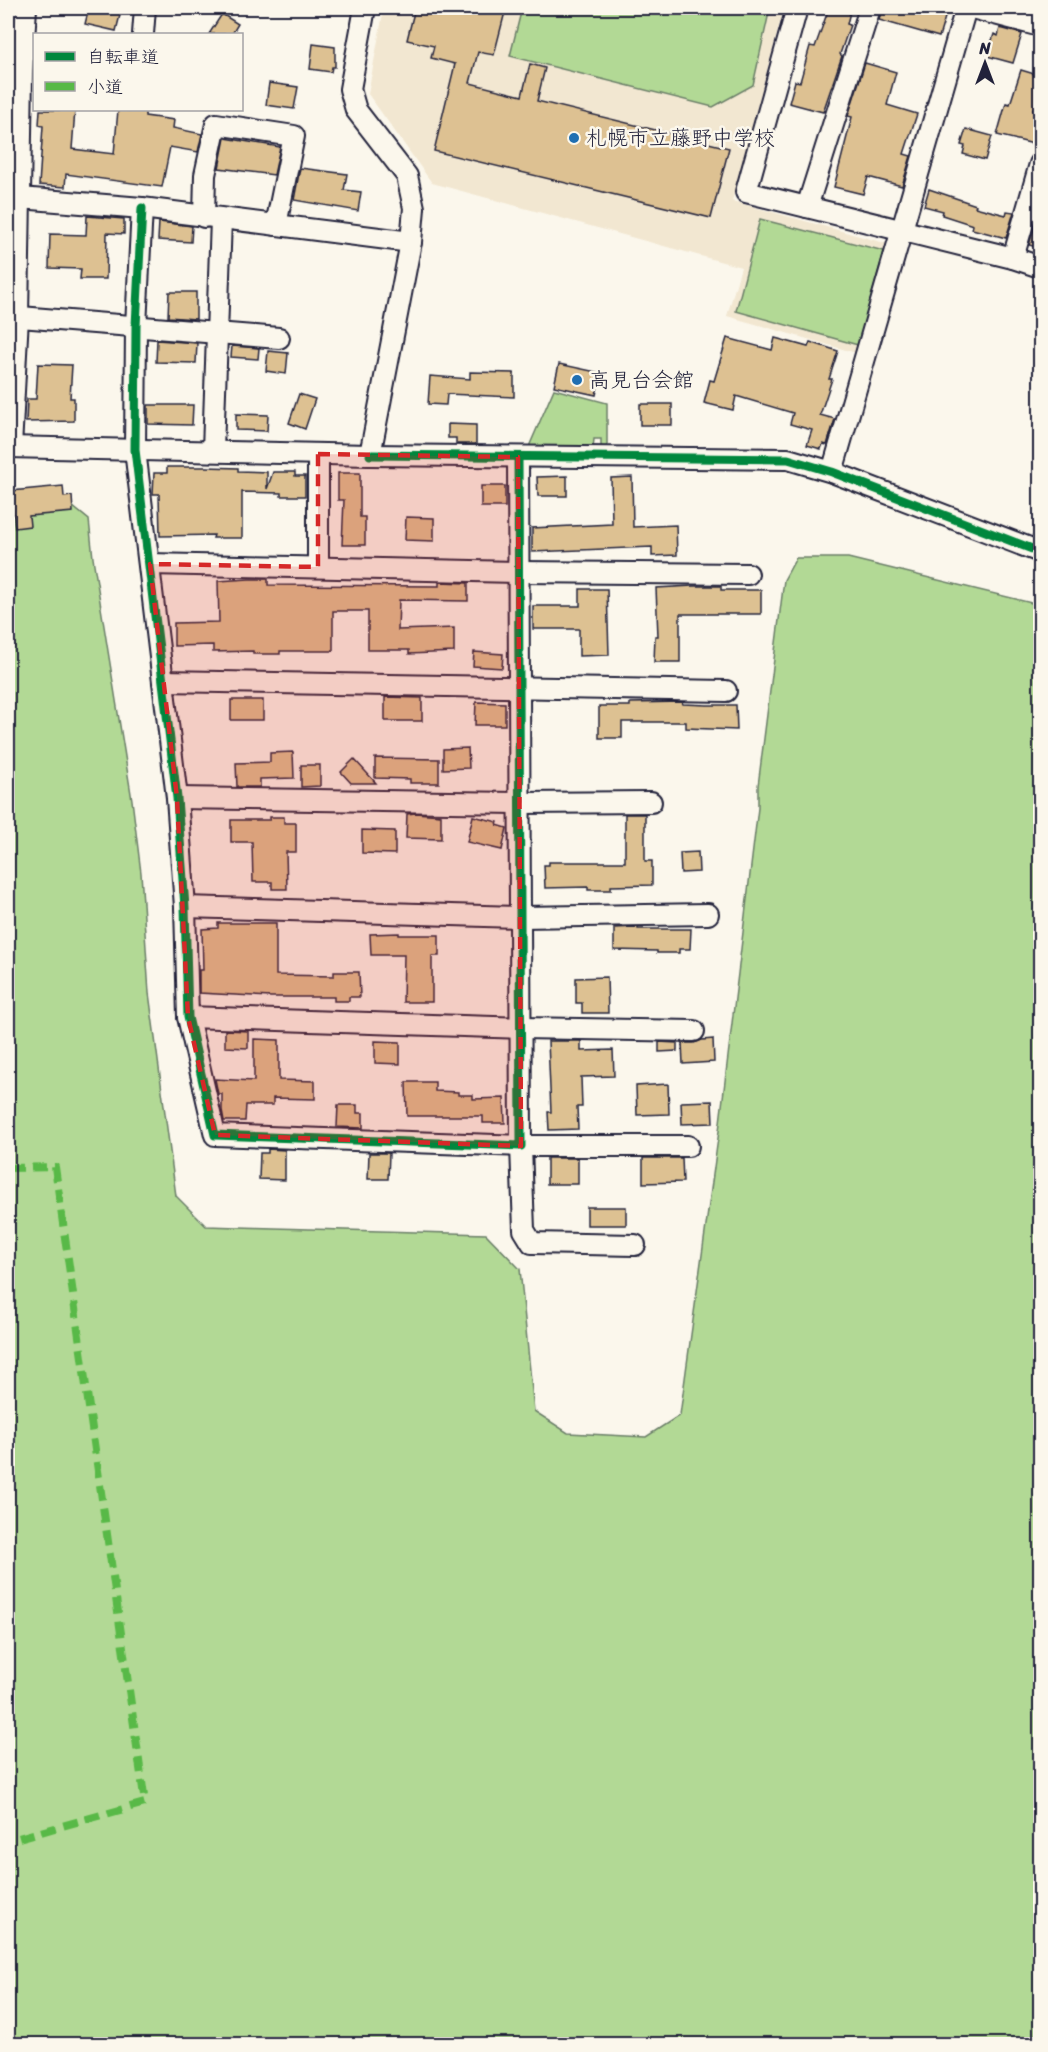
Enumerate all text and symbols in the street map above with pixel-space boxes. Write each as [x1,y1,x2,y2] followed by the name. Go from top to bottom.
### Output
[33,33,243,111] legend
[955,33,1015,93] north arrow
[978,34,991,63] text: N
[87,41,159,73] text: 自転車道
[87,71,123,103] text: 小道
[586,119,775,157] place label: 札幌市立藤野中学校
[567,131,581,145] marker: 札幌市立藤野中学校
[589,361,694,399] place label: 高見台会館
[570,373,584,387] marker: 高見台会館

